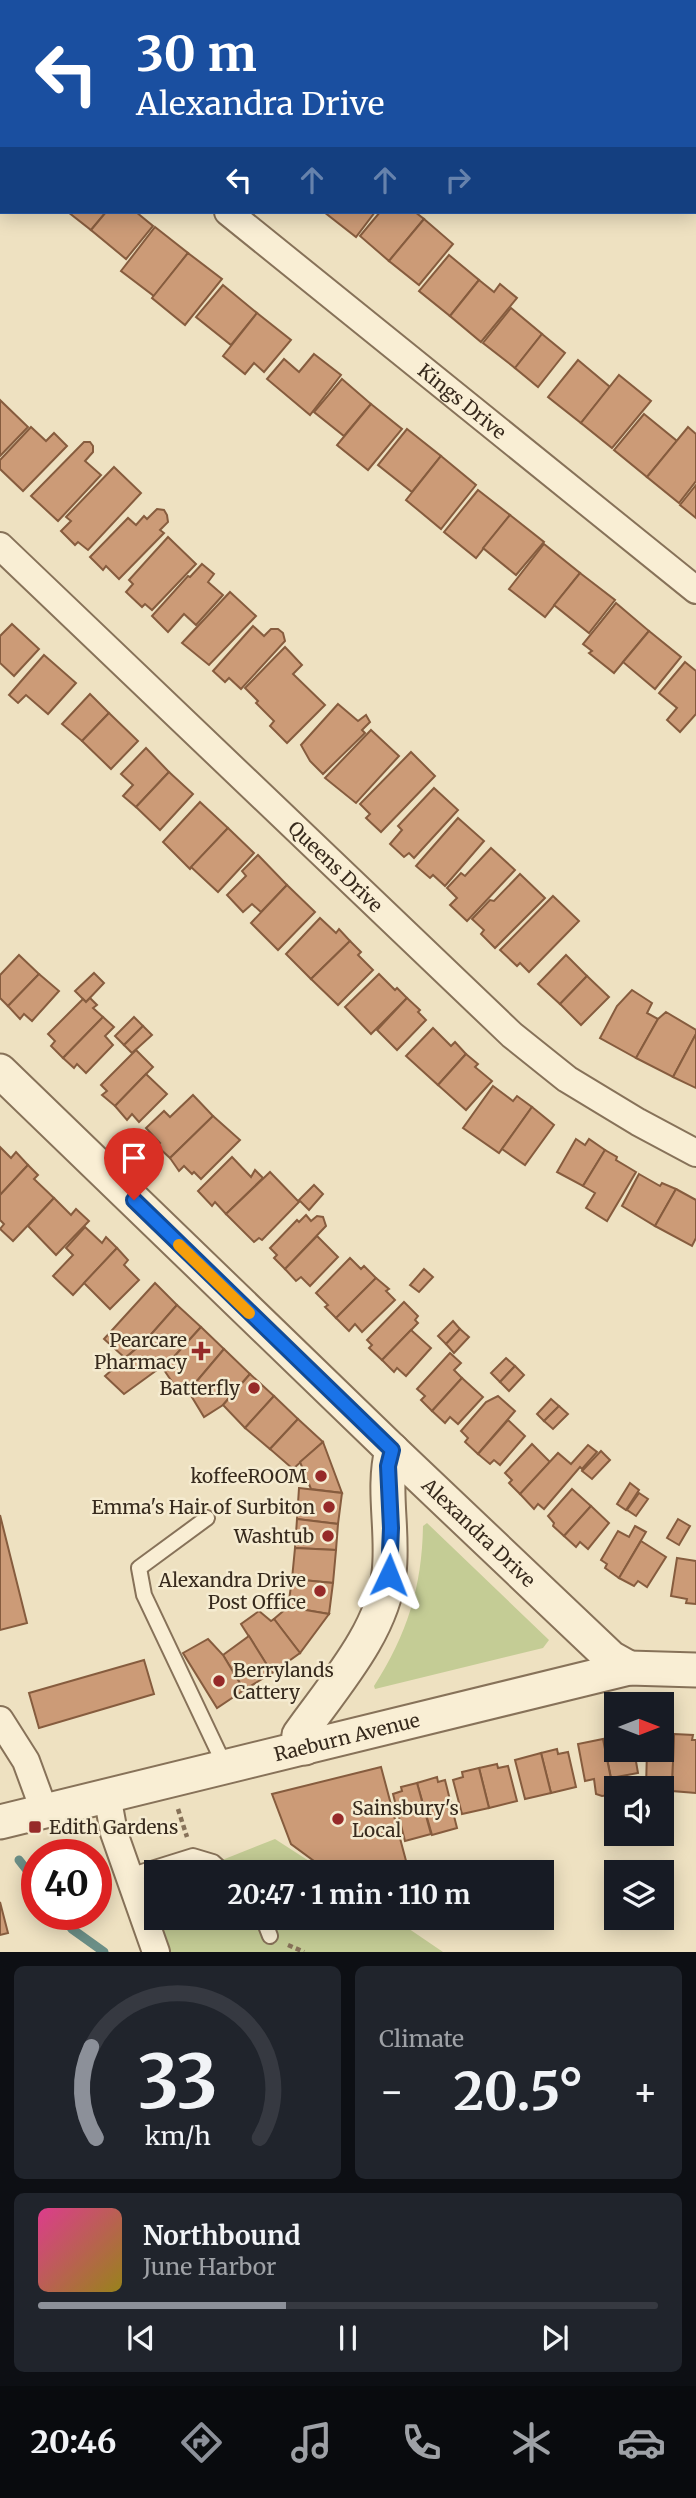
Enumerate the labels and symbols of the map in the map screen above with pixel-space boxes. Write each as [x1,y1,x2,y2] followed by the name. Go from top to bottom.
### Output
[413,358,511,444] street label: Kings Drive
[283,816,388,917] street label: Queens Drive
[104,1128,164,1200] pin
[94,1328,187,1374] place label: Pearcare Pharmacy
[193,1343,209,1359] marker: Pearcare Pharmacy
[159,1376,240,1400] place label: Batterfly
[246,1380,262,1396] marker: Batterfly
[191,1464,307,1488] place label: koffeeROOM
[313,1468,329,1484] marker: koffeeROOM
[416,1472,541,1592] street label: Alexandra Drive
[91,1495,315,1519] place label: Emma's Hair of Surbiton
[321,1499,337,1515] marker: Emma's Hair of Surbiton
[233,1524,314,1548] place label: Washtub
[320,1528,336,1544] marker: Washtub
[352,1538,426,1612] position arrow
[158,1568,306,1614] place label: Alexandra Drive Post Office
[312,1583,328,1599] marker: Alexandra Drive Post Office
[233,1658,334,1704] place label: Berrylands Cattery
[211,1673,227,1689] marker: Berrylands Cattery
[604,1692,674,1762] north arrow
[271,1708,422,1766] street label: Raeburn Avenue
[352,1796,459,1842] place label: Sainsbury's Local
[330,1811,346,1827] marker: Sainsbury's Local
[49,1815,178,1839] place label: Edith Gardens
[27,1819,43,1835] marker: Edith Gardens
[21,1839,112,1930] speed limit sign: 40

